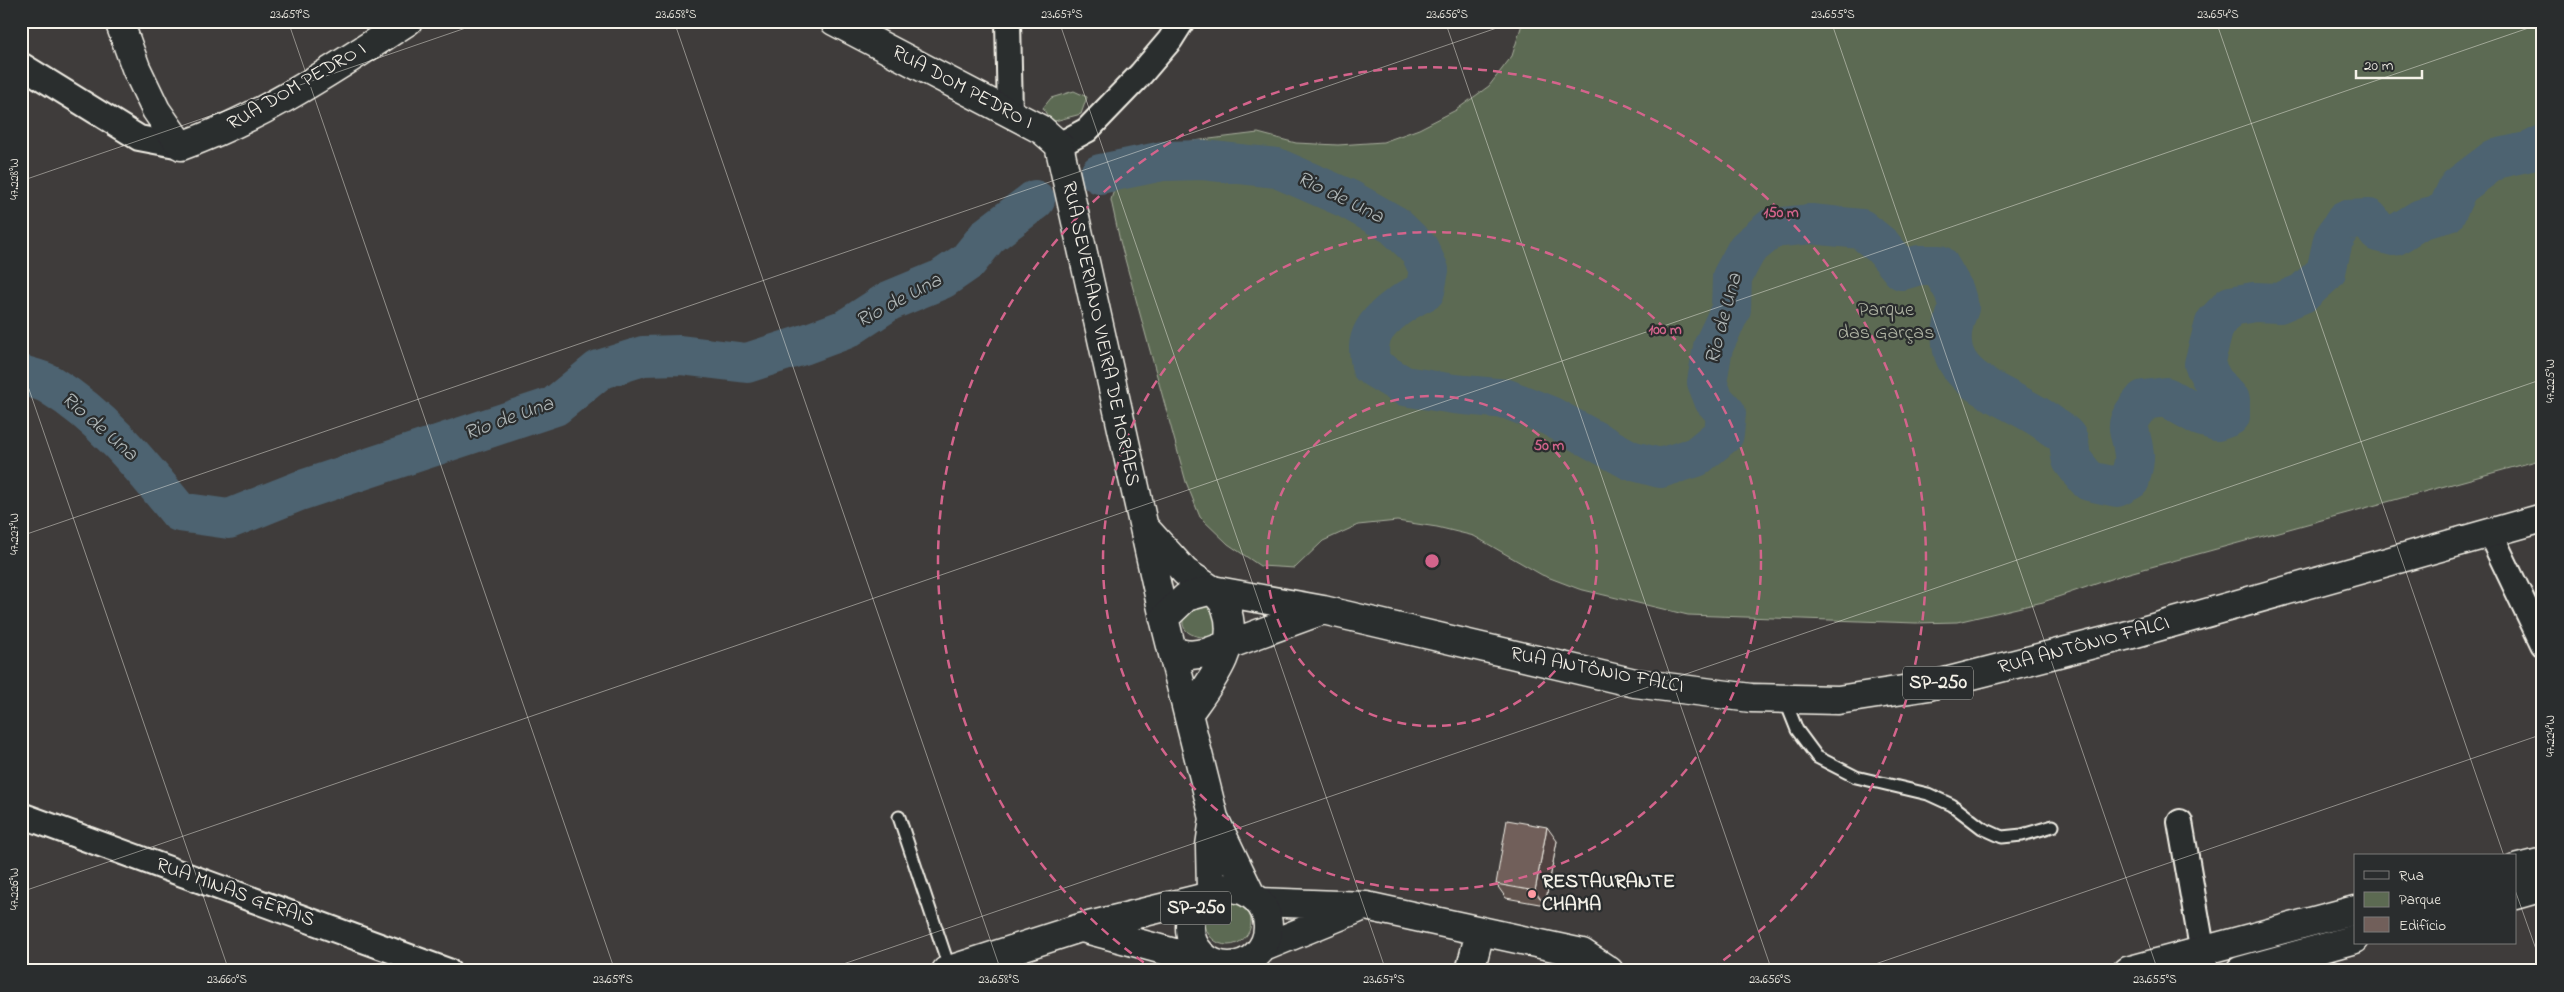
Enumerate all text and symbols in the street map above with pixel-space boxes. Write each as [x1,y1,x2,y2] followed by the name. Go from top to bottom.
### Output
[270,6,310,24] text: 23.659°S
[656,6,697,24] text: 23.658°S
[1041,6,1083,24] text: 23.657°S
[1426,6,1468,24] text: 23.656°S
[1811,6,1855,24] text: 23.655°S
[2197,6,2239,24] text: 23.654°S
[222,35,372,139] street label: RUA DOM PEDRO I
[886,39,1038,137] street label: RUA DOM PEDRO I
[2356,48,2423,80] scale bar
[2364,55,2394,77] text: 20 m
[6,158,24,200] text: 47.228°W
[1292,164,1389,232] water label: Rio de Una
[1054,179,1147,489] street label: RUA SEVERIANO VIEIRA DE MORAES
[1763,202,1799,224] text: 150 m
[851,266,948,336] water label: Rio de Una
[1697,270,1751,368] water label: Rio de Una
[1838,296,1934,348] park label: Parque das Garças
[1648,319,1682,341] text: 100 m
[2542,359,2560,403] text: 47.225°W
[54,385,144,469] water label: Rio de Una
[460,389,558,449] water label: Rio de Una
[1534,435,1565,457] text: 50 m
[6,513,24,555] text: 47.227°W
[1423,552,1441,570] centre of rings
[1995,609,2173,683] street label: RUA ANTÔNIO FALCI
[1508,640,1686,702] street label: RUA ANTÔNIO FALCI
[1903,666,1973,700] road number: SP-250
[2542,715,2560,757] text: 47.224°W
[152,851,319,935] street label: RUA MINAS GERAIS
[2354,854,2516,944] legend
[2399,865,2424,887] text: Rua
[6,868,24,910] text: 47.226°W
[1542,868,1675,920] place label: RESTAURANTE CHAMA
[1526,888,1538,900] marker: RESTAURANTE CHAMA
[2399,889,2441,911] text: Parque
[1161,891,1231,924] road number: SP-250
[2399,915,2446,937] text: Edifício
[207,971,247,989] text: 23.660°S
[593,971,633,989] text: 23.659°S
[979,971,1020,989] text: 23.658°S
[1363,971,1405,989] text: 23.657°S
[1749,971,1791,989] text: 23.656°S
[2133,971,2177,989] text: 23.655°S

